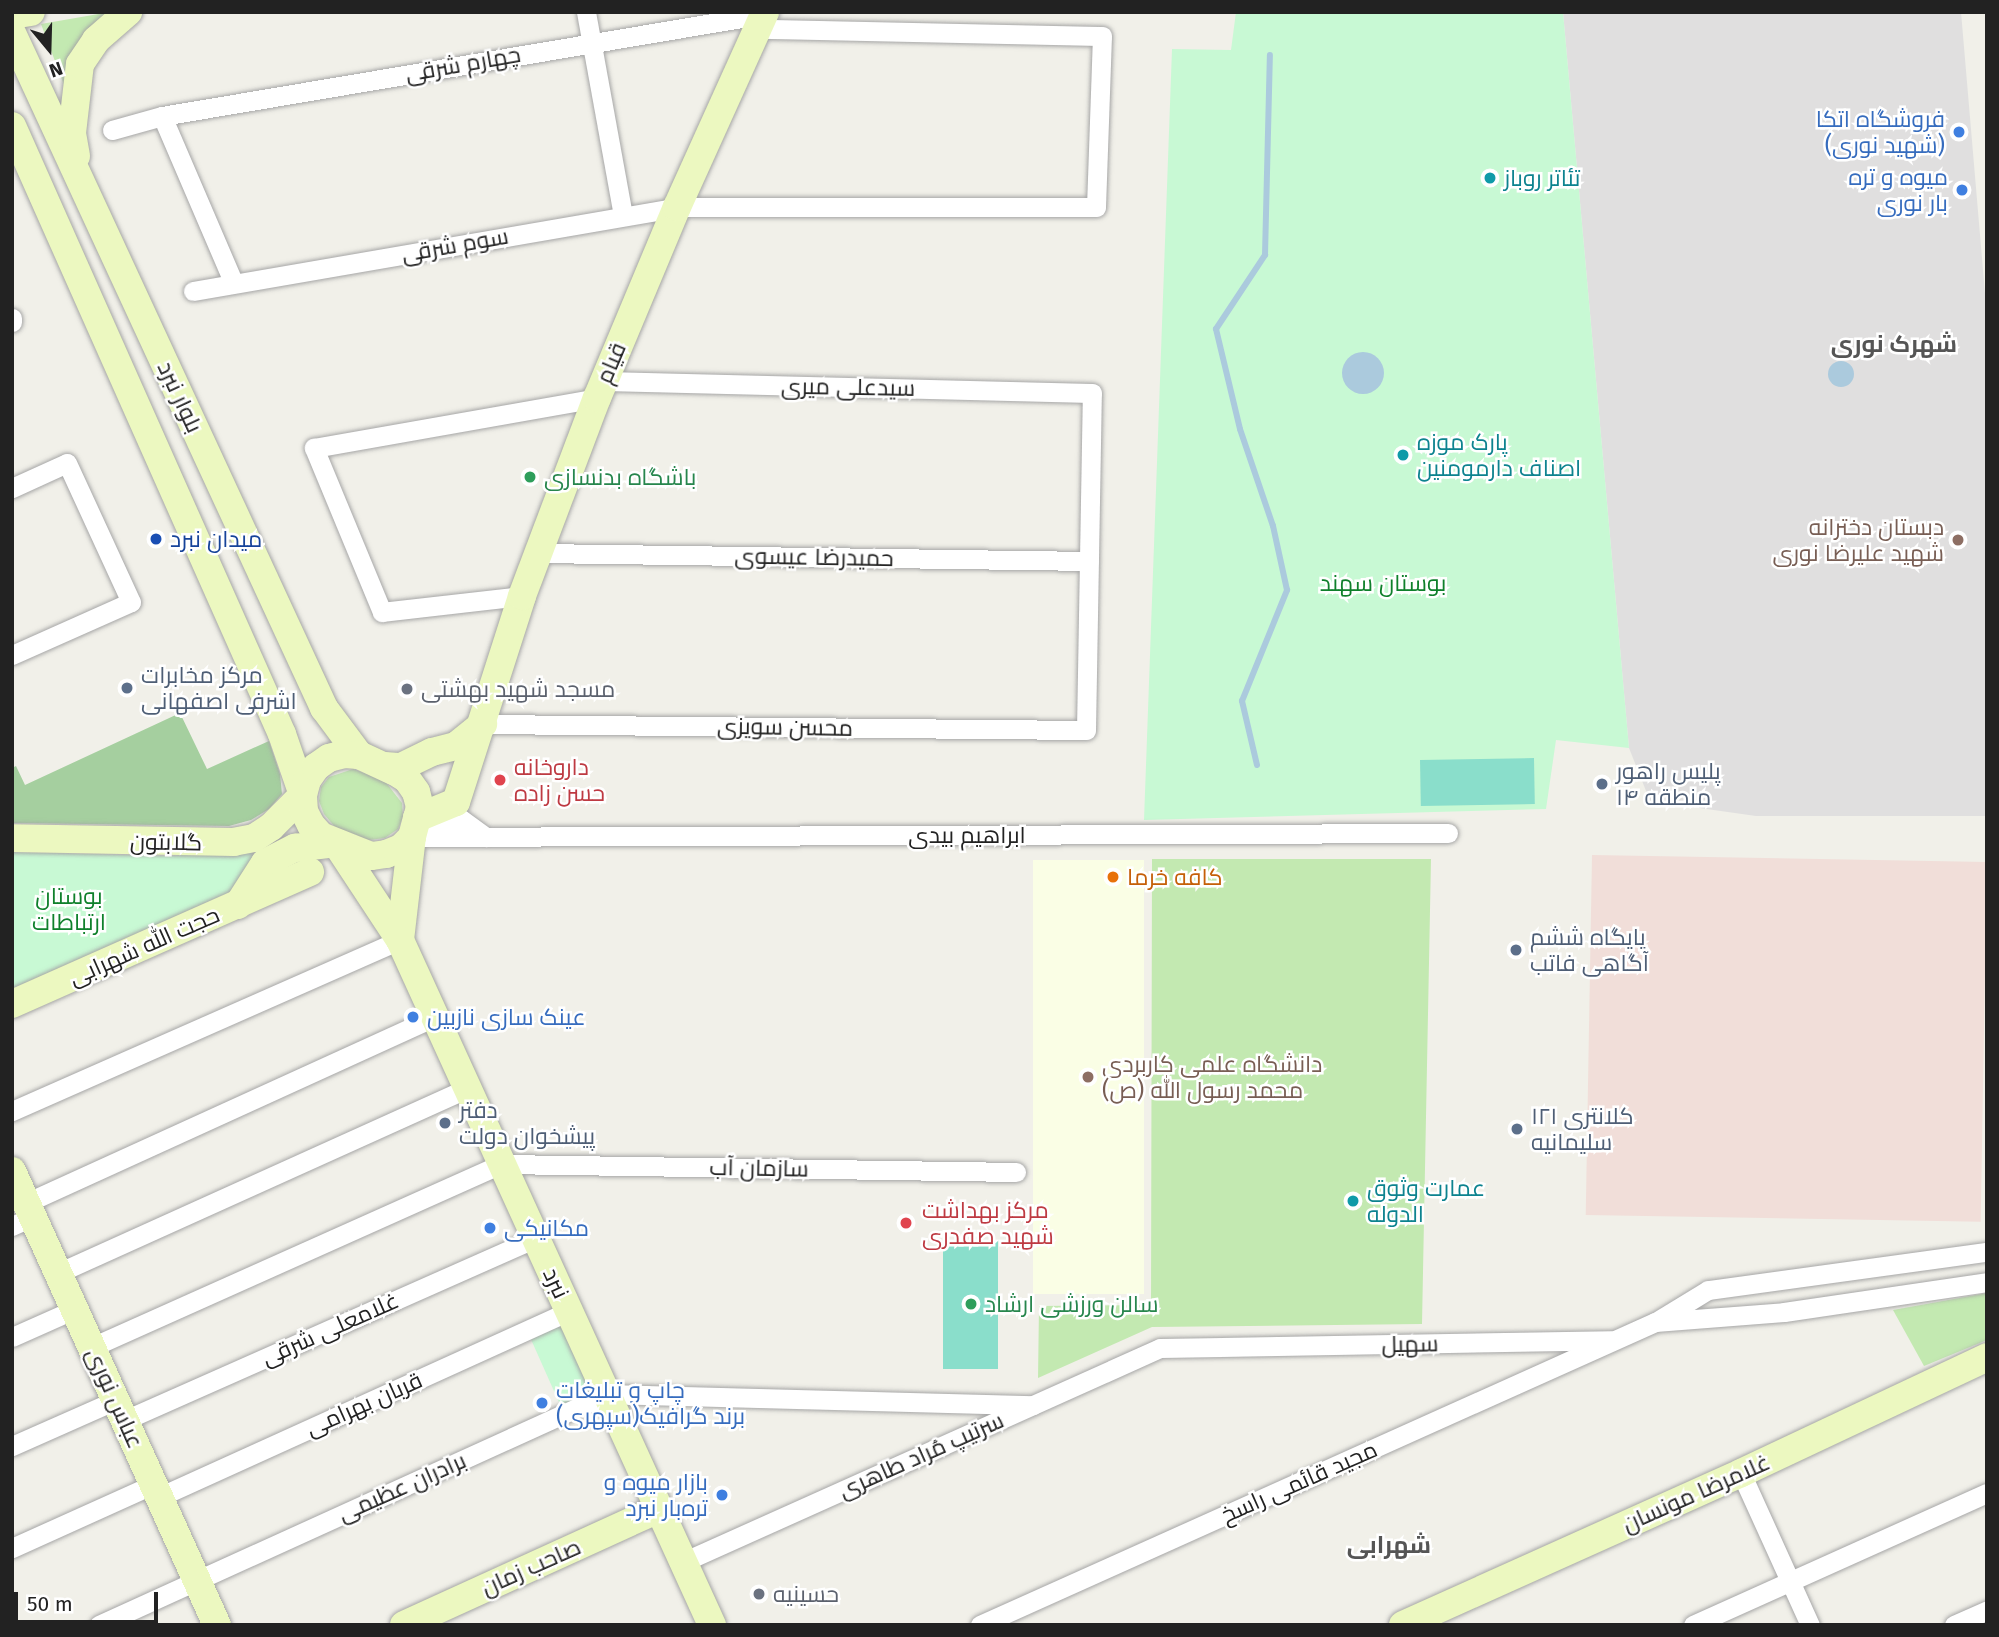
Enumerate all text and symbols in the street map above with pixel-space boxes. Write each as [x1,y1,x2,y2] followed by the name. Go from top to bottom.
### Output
[14,14,84,84] north arrow
[403,40,523,88] street label: چهارم شرقی
[46,56,66,82] text: N
[1816,105,1945,159] place label: فروشگاه اتکا (شهید نوری)
[1951,124,1967,140] marker: فروشگاه اتکا (شهید نوری)
[1849,163,1948,217] place label: میوه و تره بار نوری
[1504,164,1580,192] place label: تئاتر روباز
[1482,170,1498,186] marker: تئاتر روباز
[1954,182,1970,198] marker: میوه و تره بار نوری
[399,222,511,268] street label: سوم شرقی
[1831,331,1957,359] district label: شهرک نوری
[590,338,632,388] street label: قیام
[151,357,209,437] street label: بلوار نبرد
[781,372,915,402] street label: سیدعلی میری
[1417,428,1581,482] place label: پارک موزه اصناف دارمومنین
[1395,447,1411,463] marker: پارک موزه اصناف دارمومنین
[544,463,696,491] place label: باشگاه بدنسازی
[522,469,538,485] marker: باشگاه بدنسازی
[1772,513,1944,567] place label: دبستان دخترانه شهید علیرضا نوری
[170,525,262,553] place label: میدان نبرد
[148,531,164,547] marker: میدان نبرد
[1950,532,1966,548] marker: دبستان دخترانه شهید علیرضا نوری
[734,542,894,572] street label: حمیدرضا عیسوی
[1320,569,1446,597] park label: بوستان سهند
[141,661,297,715] place label: مرکز مخابرات اشرفی اصفهانی
[421,675,615,703] place label: مسجد شهید بهشتی
[119,680,135,696] marker: مرکز مخابرات اشرفی اصفهانی
[399,681,415,697] marker: مسجد شهید بهشتی
[717,712,853,742] street label: محسن سویزی
[514,753,605,807] place label: داروخانه حسن زاده
[1616,757,1721,811] place label: پلیس راهور منطقه ۱۴
[492,772,508,788] marker: داروخانه حسن زاده
[1594,776,1610,792] marker: پلیس راهور منطقه ۱۴
[908,821,1026,849] street label: ابراهیم بیدی
[130,828,202,856] street label: گلابتون
[1127,863,1223,891] place label: کافه خرما
[1105,869,1121,885] marker: کافه خرما
[32,882,106,936] park label: بوستان ارتباطات
[64,900,224,992] street label: حجت الله شهرابی
[1530,923,1649,977] place label: پایگاه ششم آگاهی فاتب
[1508,942,1524,958] marker: پایگاه ششم آگاهی فاتب
[427,1003,586,1031] place label: عینک سازی نازبین
[405,1009,421,1025] marker: عینک سازی نازبین
[1102,1050,1322,1104] place label: دانشگاه علمی کاربردی محمد رسول الله (ص)
[1080,1069,1096,1085] marker: دانشگاه علمی کاربردی محمد رسول الله (ص)
[459,1096,595,1150] place label: دفتر پیشخوان دولت
[1531,1102,1634,1156] place label: كلانتری ١٢١ سلیمانیه
[437,1115,453,1131] marker: دفتر پیشخوان دولت
[1509,1121,1525,1137] marker: كلانتری ١٢١ سلیمانیه
[709,1153,809,1183] street label: سازمان آب
[1367,1174,1485,1228] place label: عمارت وثوق الدوله
[1345,1193,1361,1209] marker: عمارت وثوق الدوله
[922,1196,1054,1250] place label: مرکز بهداشت شهید صفدری
[896,1213,916,1233] marker: مرکز بهداشت شهید صفدری
[504,1214,589,1242] place label: مکانیکی
[482,1220,498,1236] marker: مکانیکی
[537,1263,575,1303] street label: نبرد
[257,1286,403,1372] street label: غلامعلی شرقی
[985,1290,1159,1318] place label: سالن ورزشی ارشاد
[963,1296,979,1312] marker: سالن ورزشی ارشاد
[1381,1330,1439,1358] street label: سهیل
[81,1343,149,1453] street label: عباس نوری
[301,1366,427,1442] street label: قربان بهرامی
[556,1376,745,1430] place label: چاپ و تبلیغات برند گرافیک(سپهری)
[534,1395,550,1411] marker: چاپ و تبلیغات برند گرافیک(سپهری)
[834,1406,1008,1504] street label: سرتیپ مُراد طاهری
[1216,1435,1382,1529] street label: مجید قائمی راسخ
[334,1446,470,1528] street label: برادران عظیمی
[1618,1448,1774,1538] street label: غلامرضا مونسان
[604,1468,708,1522] place label: بازار میوه و تره‌بار نبرد
[714,1487,730,1503] marker: بازار میوه و تره‌بار نبرد
[1347,1532,1431,1560] district label: شهرابی
[477,1533,585,1601] street label: صاحب زمان
[18,1578,161,1622] scale bar
[773,1580,839,1608] place label: حسینیه
[751,1586,767,1602] marker: حسینیه
[27,1591,73,1617] text: 50 m

